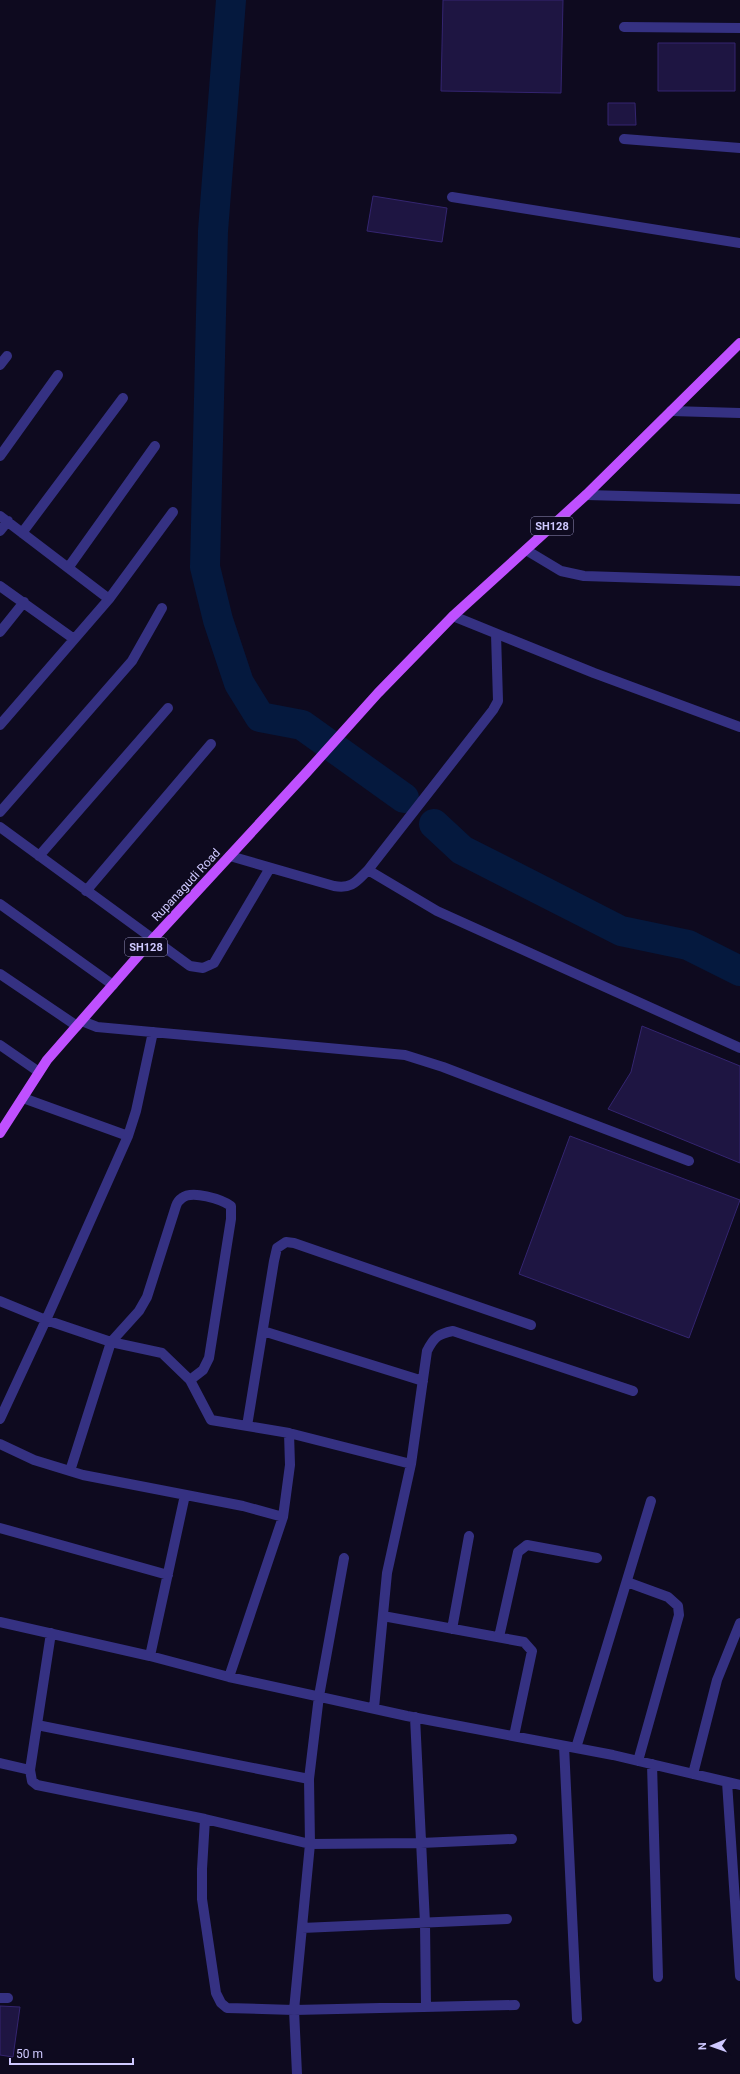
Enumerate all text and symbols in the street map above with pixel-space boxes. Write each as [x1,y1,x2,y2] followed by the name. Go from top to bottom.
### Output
[531,517,573,535] road number: SH128
[149,846,223,924] street label: Rupanagudi Road
[125,938,167,956] road number: SH128
[692,2026,732,2066] north arrow
[10,2040,133,2066] scale bar
[696,2042,709,2050] text: N
[16,2047,43,2061] text: 50 m

